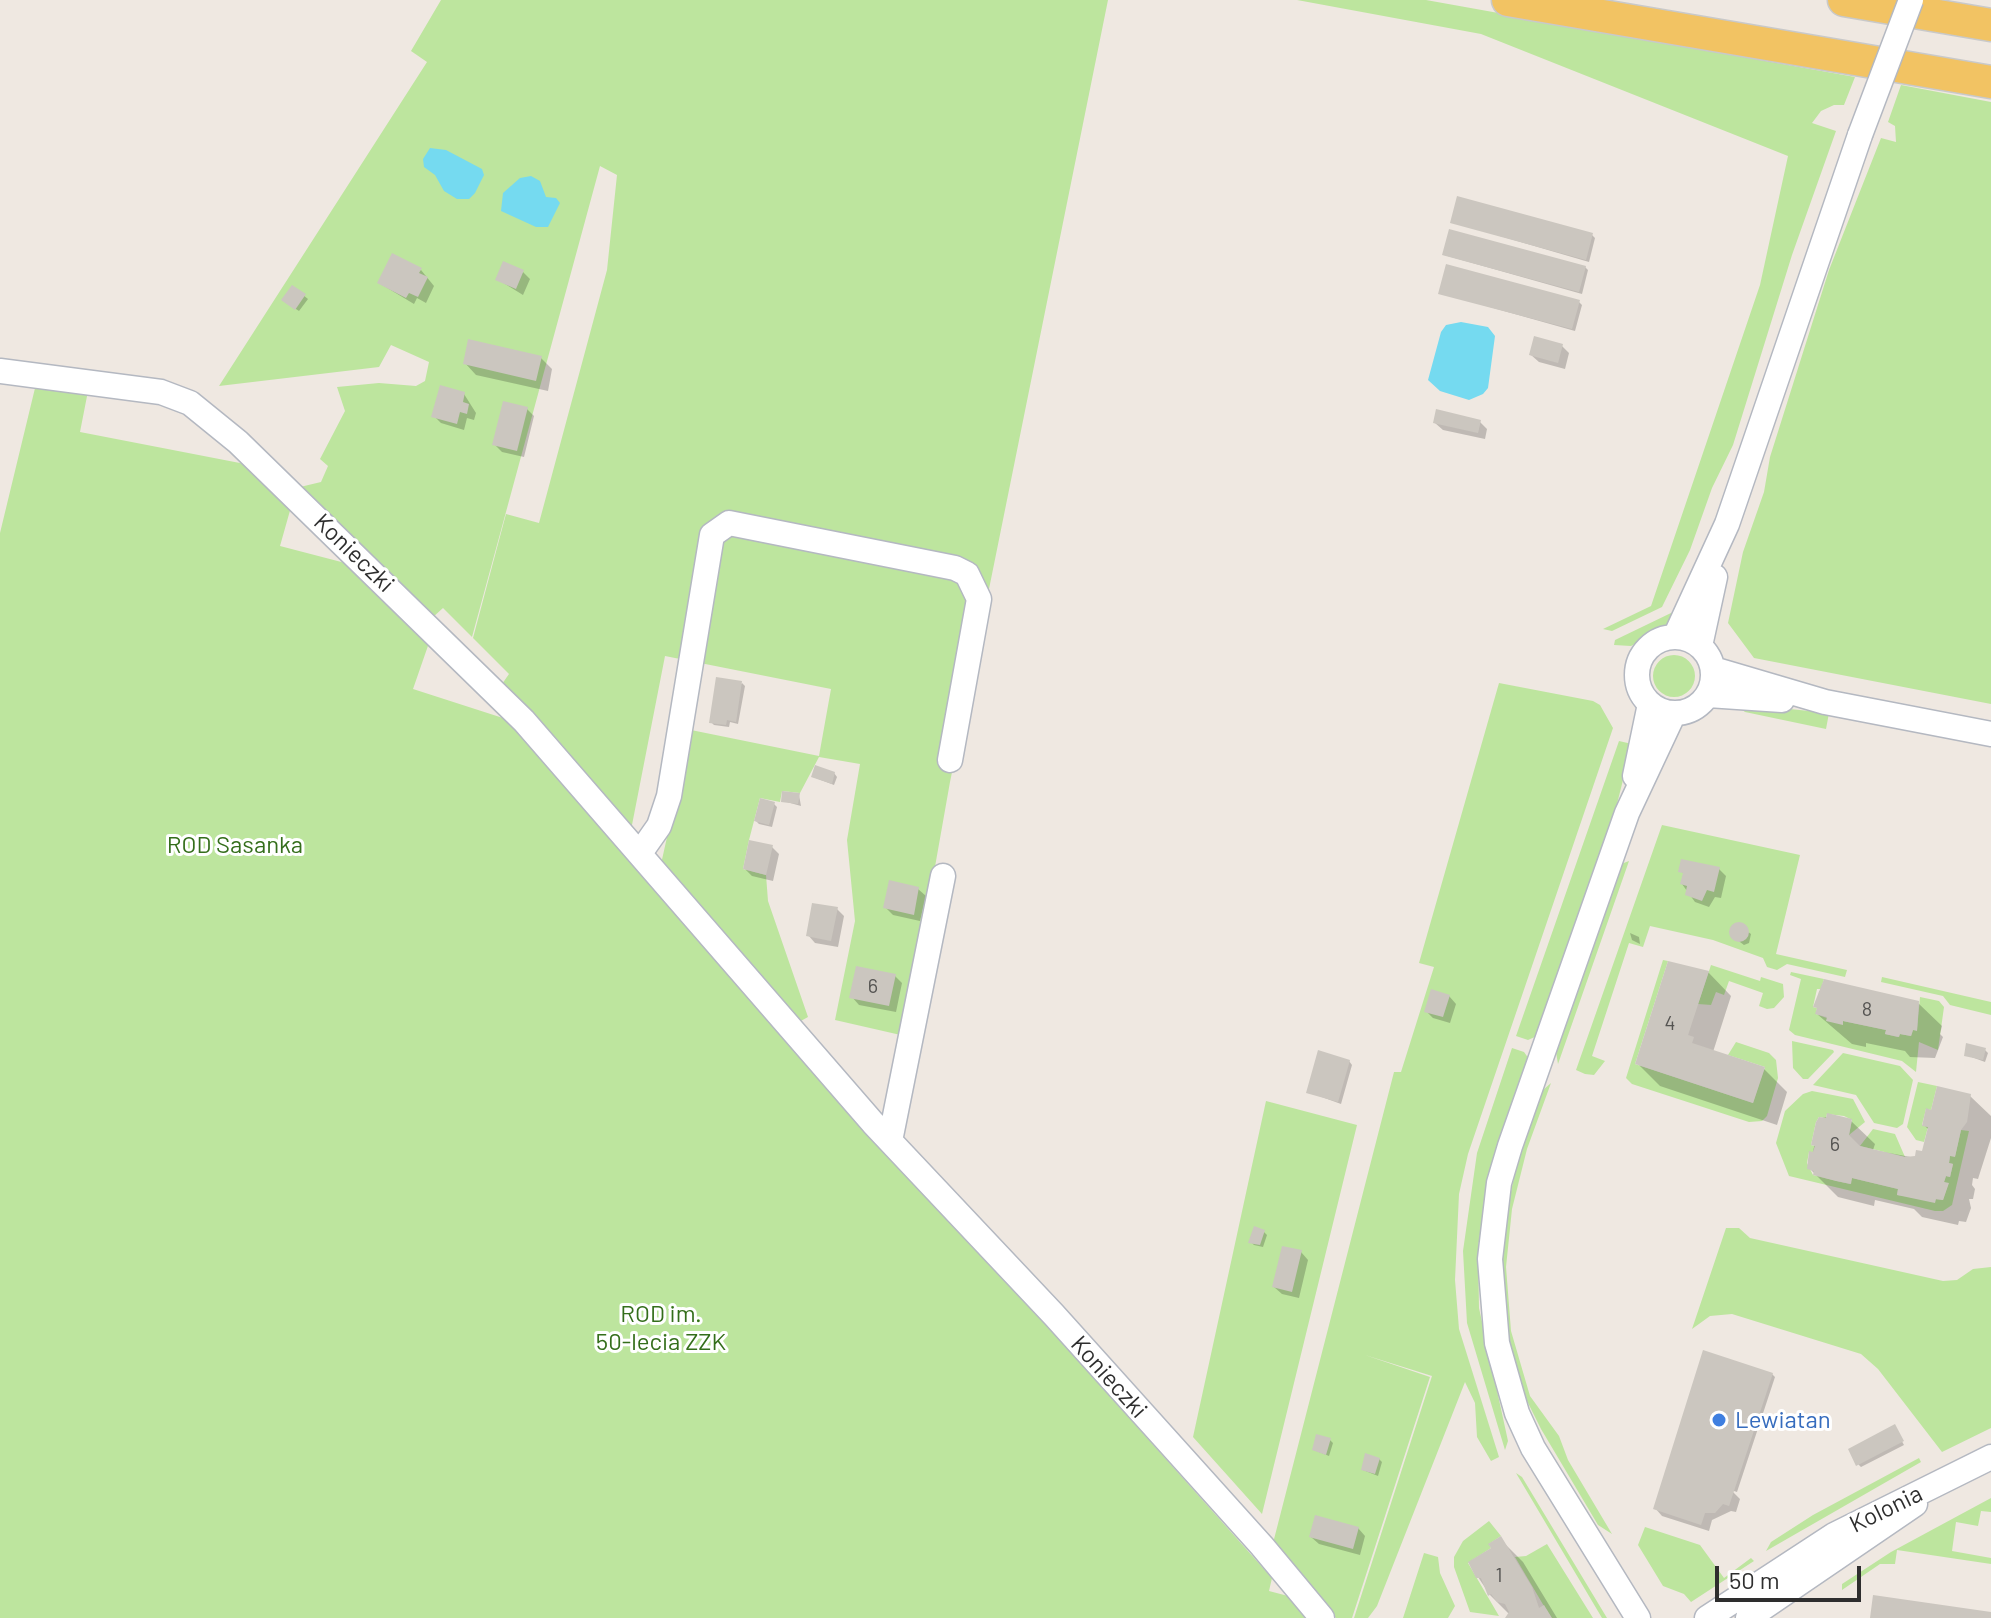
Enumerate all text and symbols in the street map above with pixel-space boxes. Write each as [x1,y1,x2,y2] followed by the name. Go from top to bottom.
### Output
[308,508,400,598] street label: Konieczki
[167,831,303,859] park label: ROD Sasanka
[868,974,878,998] house number: 6
[1862,997,1872,1021] house number: 8
[1664,1011,1676,1035] house number: 4
[1830,1132,1840,1156] house number: 6
[596,1300,726,1356] park label: ROD im. 50-lecia ZZK
[1065,1330,1153,1424] street label: Konieczki
[1735,1406,1831,1434] place label: Lewiatan
[1710,1411,1728,1429] marker: Lewiatan
[1845,1479,1927,1539] street label: Kolonia
[1719,1550,1865,1600] scale bar
[1496,1563,1502,1587] house number: 1
[1729,1565,1780,1594] text: 50 m

